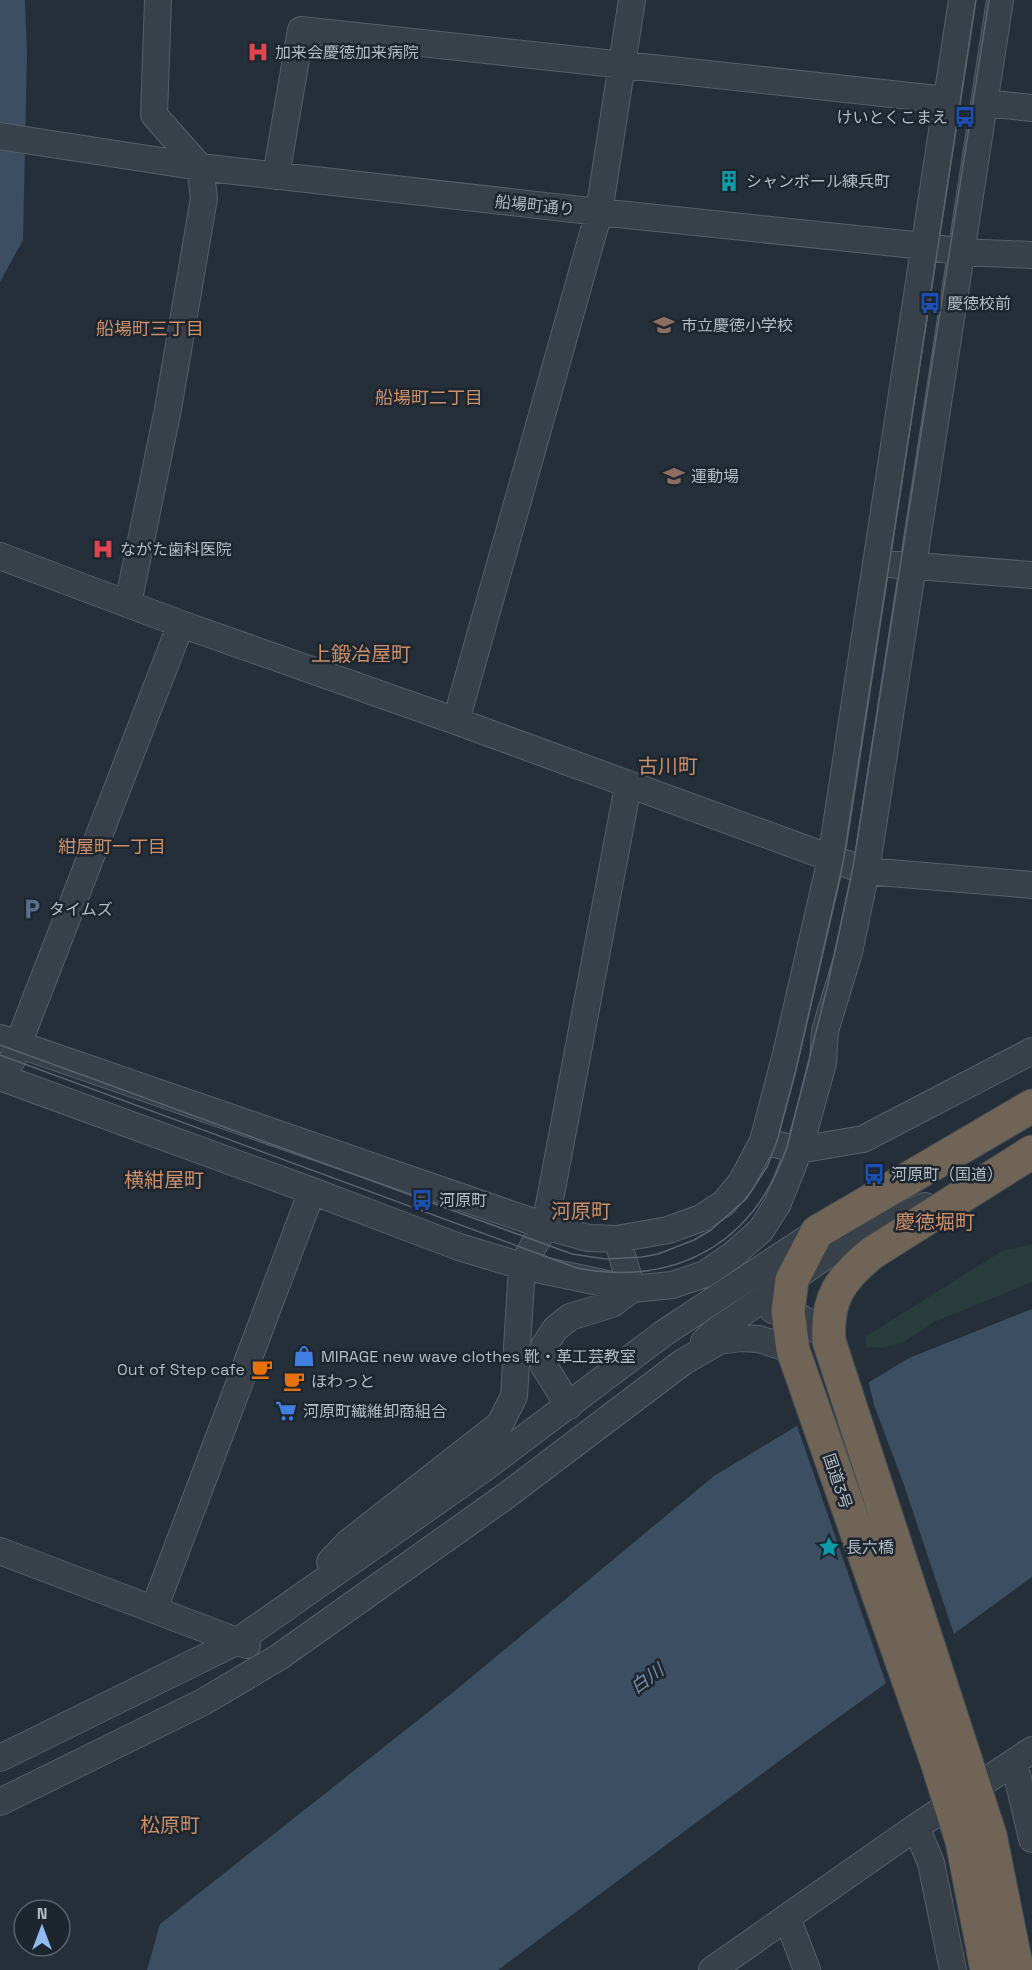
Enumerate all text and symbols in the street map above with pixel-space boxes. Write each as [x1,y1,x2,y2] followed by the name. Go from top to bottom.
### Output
[246,40,270,64] hospital icon: 加来会慶徳加来病院
[275,42,419,63] place label: 加来会慶徳加来病院
[953,105,977,129] bus stop icon: けいとくこまえ
[836,107,948,128] place label: けいとくこまえ
[717,169,741,193] building icon: シャンボール練兵町
[746,171,890,192] place label: シャンボール練兵町
[494,191,576,220] street label: 船場町通り
[918,291,942,315] bus stop icon: 慶徳校前
[947,293,1011,314] place label: 慶徳校前
[652,313,676,337] school or university icon: 市立慶徳小学校
[681,315,793,336] place label: 市立慶徳小学校
[96,317,204,340] district label: 船場町三丁目
[375,386,483,409] district label: 船場町二丁目
[662,464,686,488] school or university icon: 運動場
[691,466,739,487] place label: 運動場
[91,537,115,561] hospital icon: ながた歯科医院
[120,539,232,560] place label: ながた歯科医院
[311,641,411,667] district label: 上鍛冶屋町
[638,753,698,779] district label: 古川町
[58,835,166,858] district label: 紺屋町一丁目
[20,897,44,921] parking icon: タイムズ
[49,899,113,920] place label: タイムズ
[862,1162,886,1186] bus stop icon: 河原町（国道）
[891,1164,1003,1185] place label: 河原町（国道）
[124,1167,204,1193] district label: 横紺屋町
[410,1188,434,1212] bus stop icon: 河原町
[439,1190,487,1211] place label: 河原町
[551,1198,611,1224] district label: 河原町
[895,1209,975,1235] district label: 慶徳堀町
[292,1344,316,1368] shop icon: MIRAGE new wave clothes 靴・革工芸教室
[321,1346,636,1367] place label: MIRAGE new wave clothes 靴・革工芸教室
[250,1357,274,1381] cafe icon: Out of Step cafe
[117,1359,245,1380] place label: Out of Step cafe
[282,1369,306,1393] cafe icon: ほわっと
[311,1371,375,1392] place label: ほわっと
[274,1399,298,1423] supermarket icon: 河原町繊維卸商組合
[303,1401,447,1422] place label: 河原町繊維卸商組合
[818,1450,857,1512] street label: 国道3号
[817,1535,841,1559] place icon: 長六橋
[846,1537,894,1558] place label: 長六橋
[625,1658,670,1698] water label: 白川
[140,1812,200,1838] district label: 松原町
[12,1898,72,1958] north arrow
[37,1903,47,1924] text: N

